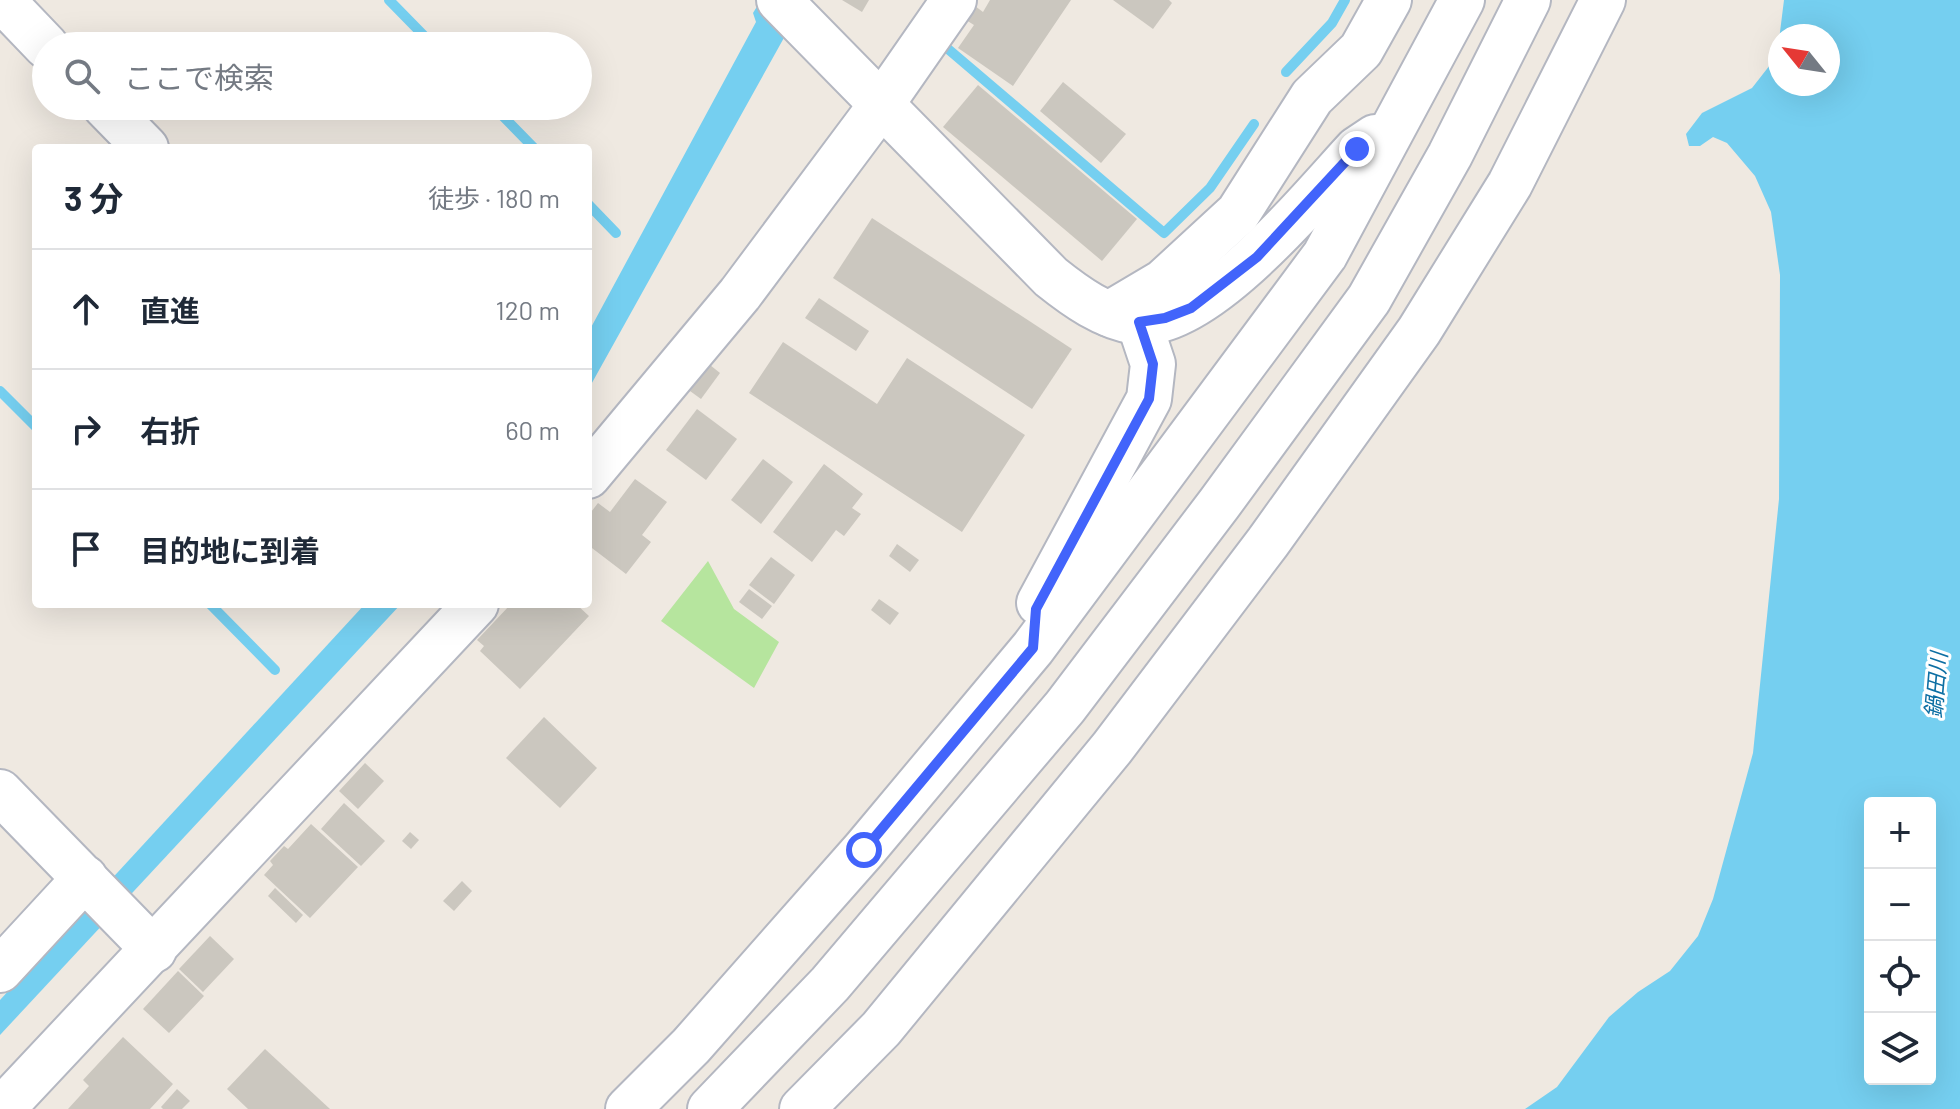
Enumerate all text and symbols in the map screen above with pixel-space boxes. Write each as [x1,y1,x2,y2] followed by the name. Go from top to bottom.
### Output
[1768,24,1840,96] north arrow
[32,32,592,120] search box
[60,54,104,98] icon: search
[124,59,274,95] text: ここで検索
[1339,131,1375,167] route end
[64,177,123,218] text: 3 分
[428,182,560,213] text: 徒歩 · 180 m
[64,287,108,331] icon: ahead
[140,292,200,328] text: 直進
[496,294,560,325] text: 120 m
[64,407,108,451] icon: right
[140,412,200,448] text: 右折
[505,414,560,445] text: 60 m
[64,527,108,571] icon: arrive
[140,532,320,568] text: 目的地に到着
[1919,649,1951,719] water label: 鍋田川
[1864,797,1936,1085] map controls
[1864,797,1936,869] button: +
[846,832,882,868] route start
[1864,869,1936,941] button: −
[1864,941,1936,1013] button: locate
[1864,1013,1936,1085] button: layers

